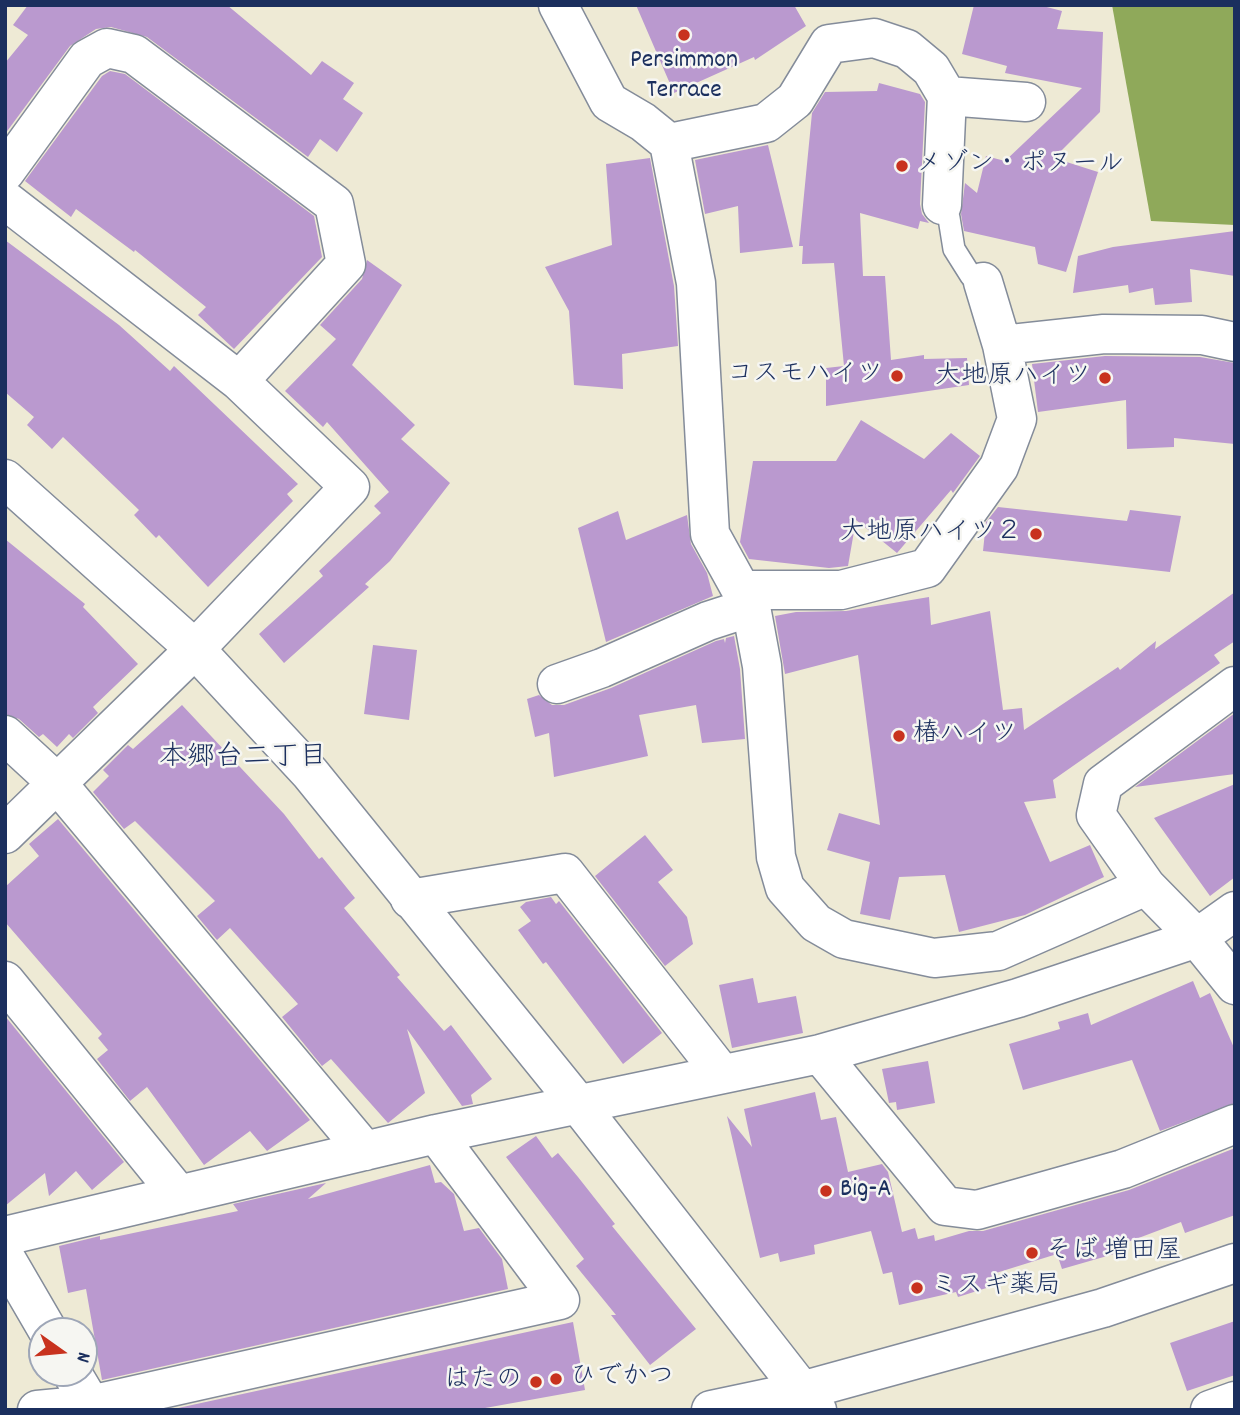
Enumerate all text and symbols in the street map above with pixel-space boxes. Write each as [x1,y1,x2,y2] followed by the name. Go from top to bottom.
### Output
[676,27,692,43] marker: Persimmon Terrace
[630,46,738,108] place label: Persimmon Terrace
[916,150,1124,182] place label: メゾン・ポヌール
[894,158,910,174] marker: メゾン・ポヌール
[727,360,883,392] place label: コスモハイツ
[935,362,1091,394] place label: 大地原ハイツ
[889,368,905,384] marker: コスモハイツ
[1097,370,1113,386] marker: 大地原ハイツ
[840,518,1022,550] place label: 大地原ハイツ２
[1028,526,1044,542] marker: 大地原ハイツ２
[913,720,1017,752] place label: 椿ハイツ
[891,728,907,744] marker: 椿ハイツ
[159,743,327,777] district label: 本郷台二丁目
[840,1175,892,1207] place label: Big-A
[818,1183,834,1199] marker: Big-A
[1046,1237,1182,1269] place label: そば 増田屋
[1024,1245,1040,1261] marker: そば 増田屋
[931,1272,1061,1304] place label: ミスギ薬局
[909,1280,925,1296] marker: ミスギ薬局
[28,1317,98,1387] north arrow
[68,1349,96,1365] text: N
[570,1363,674,1395] place label: ひでかつ
[444,1366,522,1398] place label: はたの
[548,1371,564,1387] marker: ひでかつ
[528,1374,544,1390] marker: はたの

